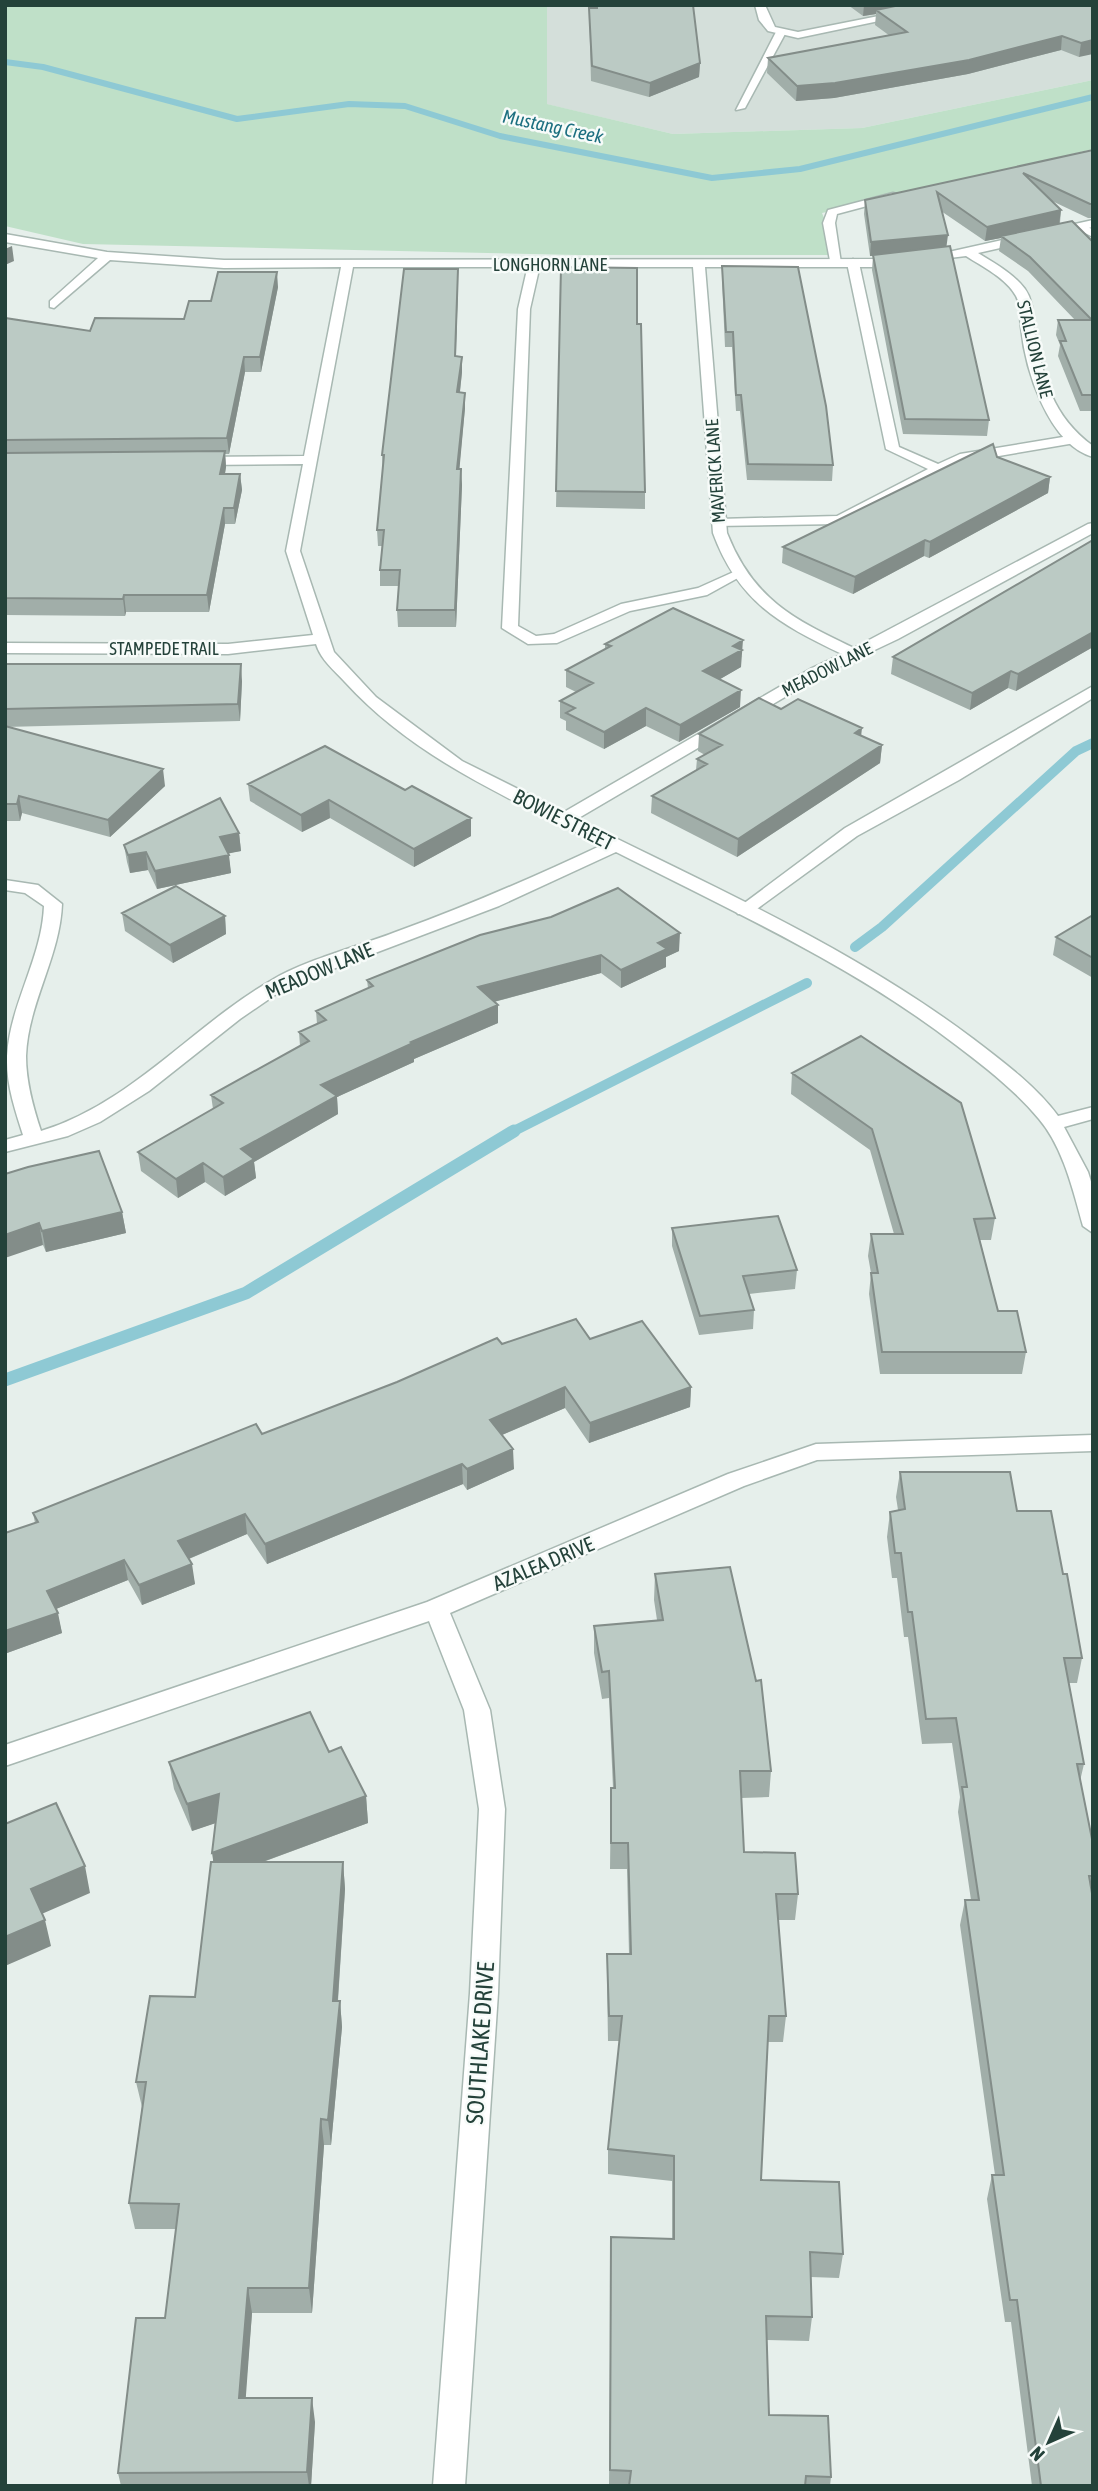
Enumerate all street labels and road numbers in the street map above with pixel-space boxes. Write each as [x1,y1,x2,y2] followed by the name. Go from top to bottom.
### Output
[493,254,608,275] street label: LONGHORN LANE
[1013,298,1057,400] street label: STALLION LANE
[701,418,729,524] street label: MAVERICK LANE
[778,637,876,701] street label: MEADOW LANE
[109,638,219,659] street label: STAMPEDE TRAIL
[510,783,618,855] street label: BOWIE STREET
[261,936,377,1004] street label: MEADOW LANE
[489,1531,597,1595] street label: AZALEA DRIVE
[461,1961,499,2125] street label: SOUTHLAKE DRIVE

